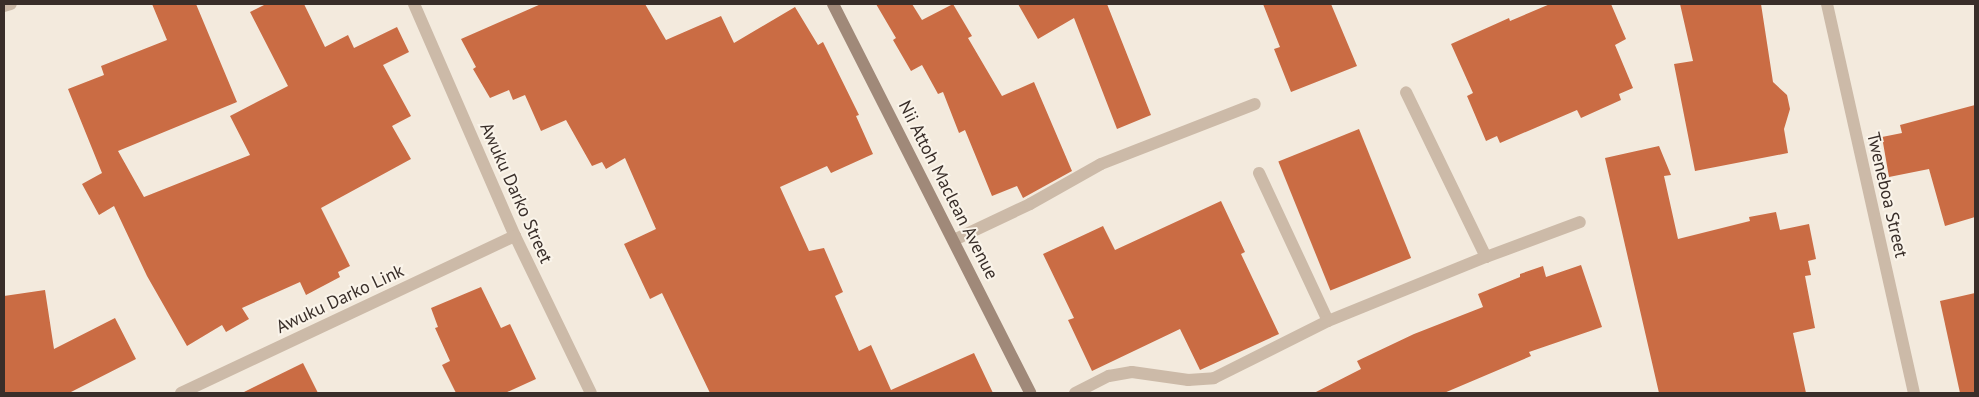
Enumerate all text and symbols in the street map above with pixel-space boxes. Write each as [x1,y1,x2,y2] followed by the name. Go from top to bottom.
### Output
[893,97,1003,283] street label: Nii Attoh Maclean Avenue
[475,119,557,267] street label: Awuku Darko Street
[1862,130,1912,260] street label: Tweneboa Street
[273,260,407,338] street label: Awuku Darko Link

